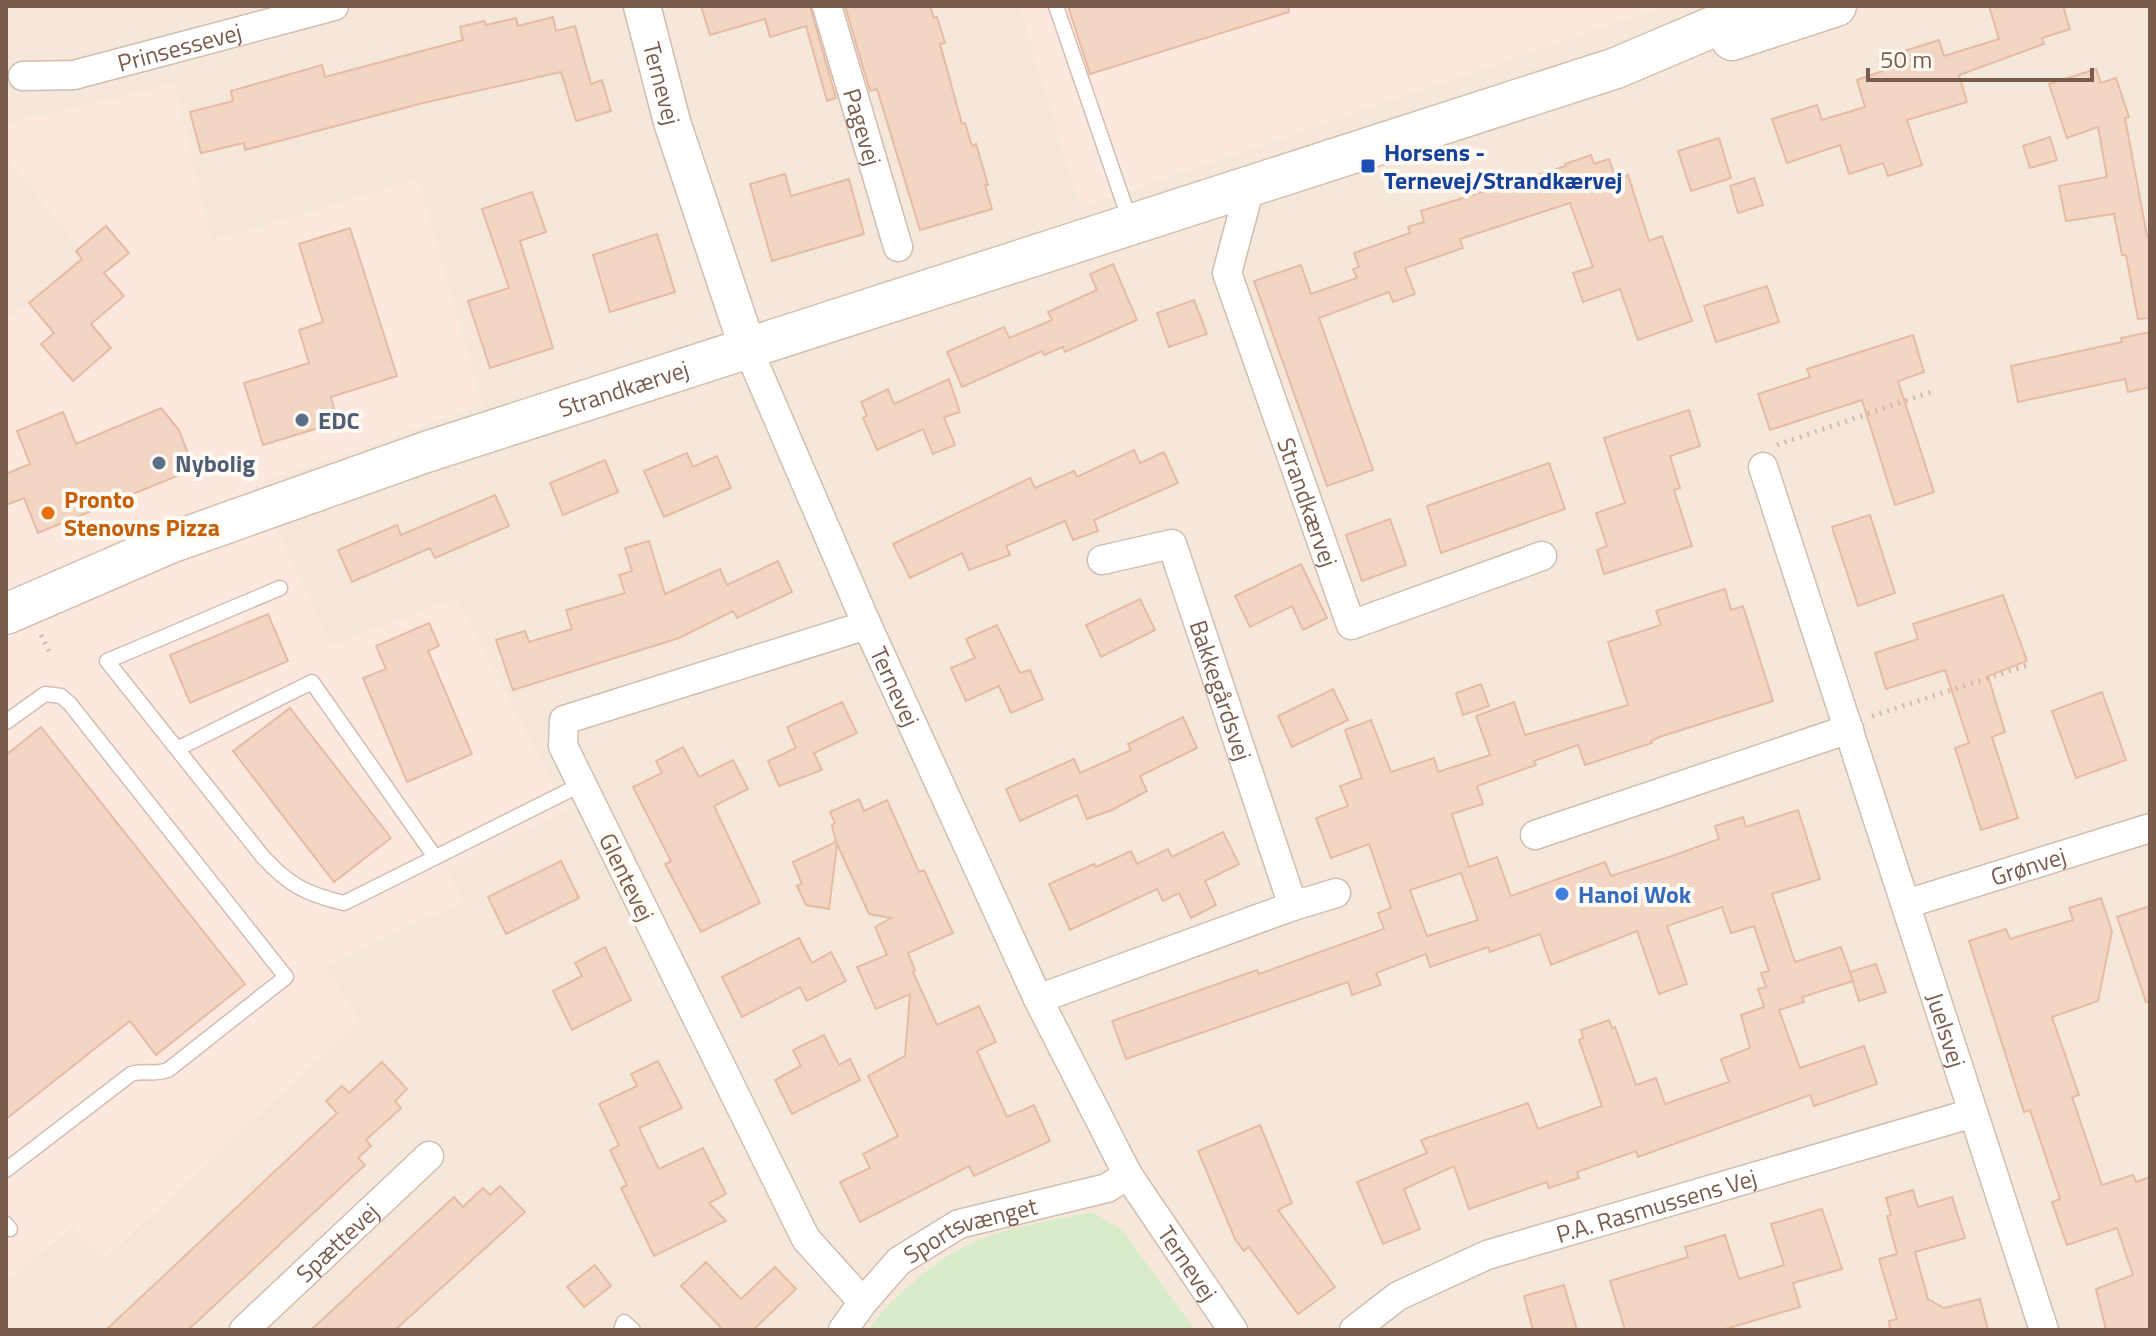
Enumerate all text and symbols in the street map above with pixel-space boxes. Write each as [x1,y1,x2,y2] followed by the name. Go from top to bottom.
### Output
[113,13,245,81] street label: Prinsessevej
[1868,32,2092,82] scale bar
[634,38,690,129] street label: Ternevej
[1880,41,1932,77] text: 50 m
[834,84,891,170] street label: Pagevej
[1384,134,1623,198] place label: Horsens - Ternevej/Strandkærvej
[1359,157,1377,175] marker: Horsens - Ternevej/Strandkærvej
[554,350,693,426] street label: Strandkærvej
[318,402,360,438] place label: EDC
[293,411,311,429] marker: EDC
[1268,433,1347,572] street label: Strandkærvej
[175,445,255,481] place label: Nybolig
[150,454,168,472] marker: Nybolig
[64,481,220,545] place label: Pronto Stenovns Pizza
[39,504,57,522] marker: Pronto Stenovns Pizza
[1181,615,1261,765] street label: Bakkegårdsvej
[861,640,929,732] street label: Ternevej
[590,827,664,927] street label: Glentevej
[1986,837,2070,895] street label: Grønvej
[1578,876,1692,912] place label: Hanoi Wok
[1553,885,1571,903] marker: Hanoi Wok
[1917,988,1975,1072] street label: Juelsvej
[1552,1159,1761,1252] street label: P.A. Rasmussens Vej
[896,1188,1041,1272] street label: Sportsvænget
[288,1194,387,1291] street label: Spættevej
[1149,1218,1226,1308] street label: Ternevej

